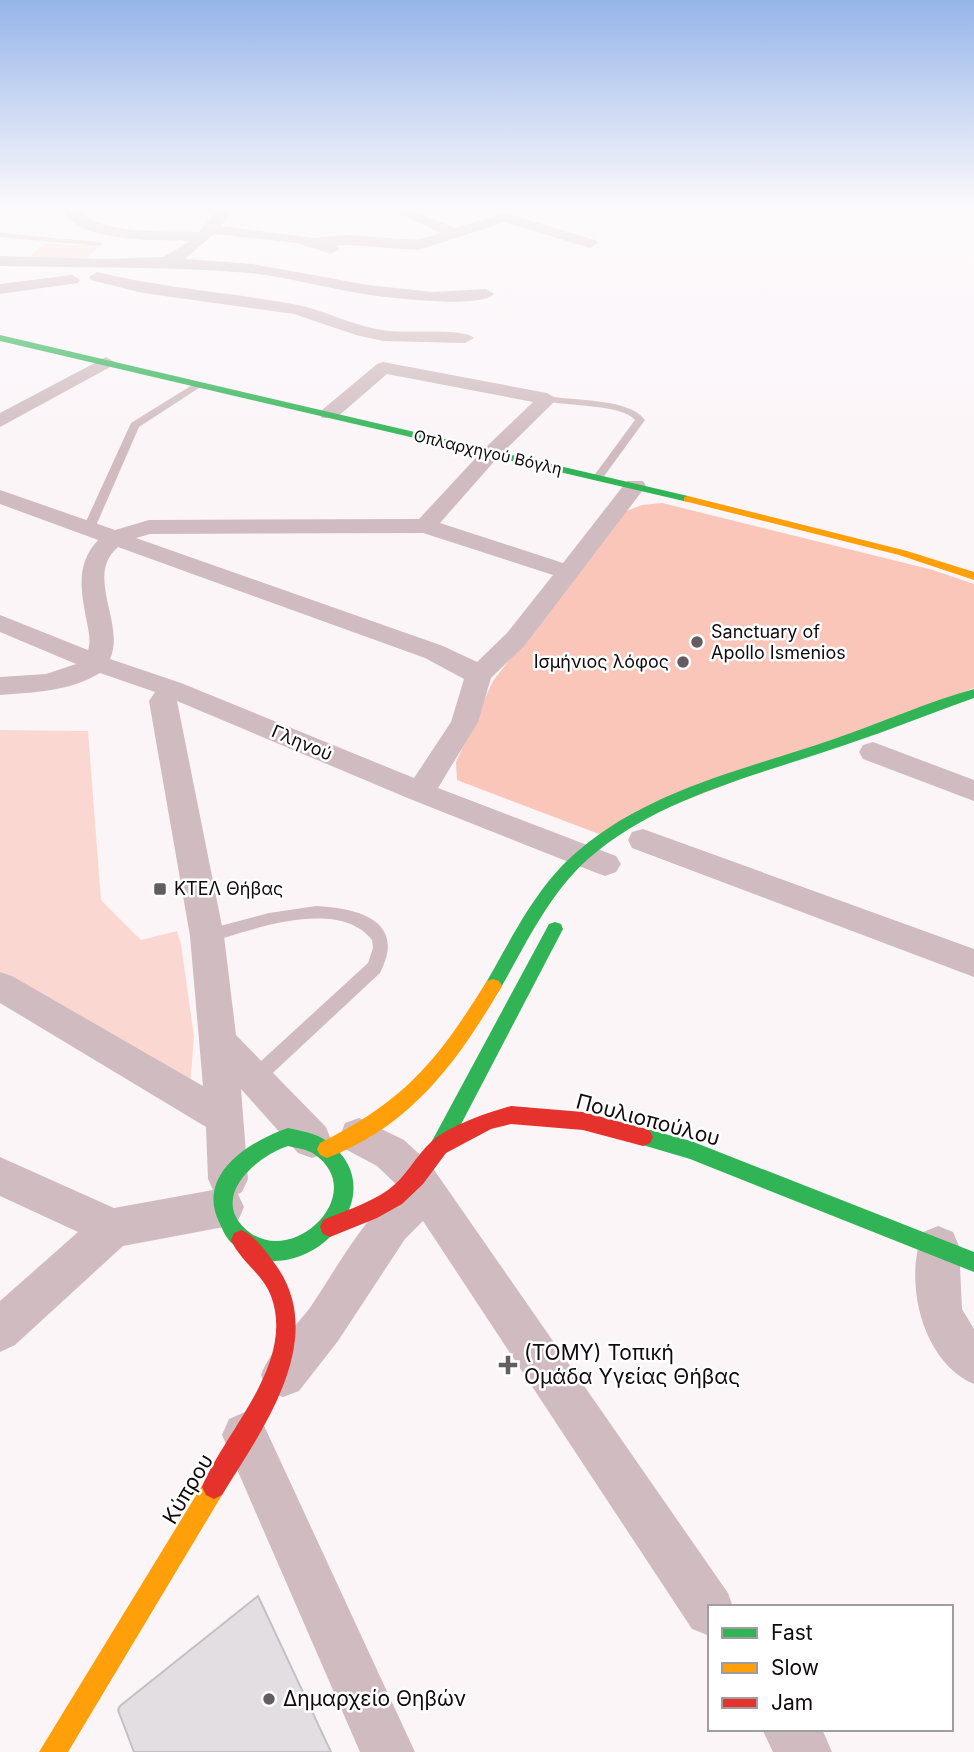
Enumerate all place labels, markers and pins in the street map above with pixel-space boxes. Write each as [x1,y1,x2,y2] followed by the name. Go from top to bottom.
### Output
[711,621,846,663] place label: Sanctuary of Apollo Ismenios
[689,634,705,650] marker: Sanctuary of Apollo Ismenios
[534,651,669,672] place label: Ισμήνιος λόφος
[675,654,691,670] marker: Ισμήνιος λόφος
[174,878,283,899] place label: ΚΤΕΛ Θήβας
[152,881,168,897] marker: ΚΤΕΛ Θήβας
[524,1340,740,1389] place label: (ΤΟΜΥ) Τοπική Ομάδα Υγείας Θήβας
[498,1355,518,1375] marker: (ΤΟΜΥ) Τοπική Ομάδα Υγείας Θήβας
[283,1686,466,1711] place label: Δημαρχείο Θηβών
[261,1691,277,1707] marker: Δημαρχείο Θηβών

